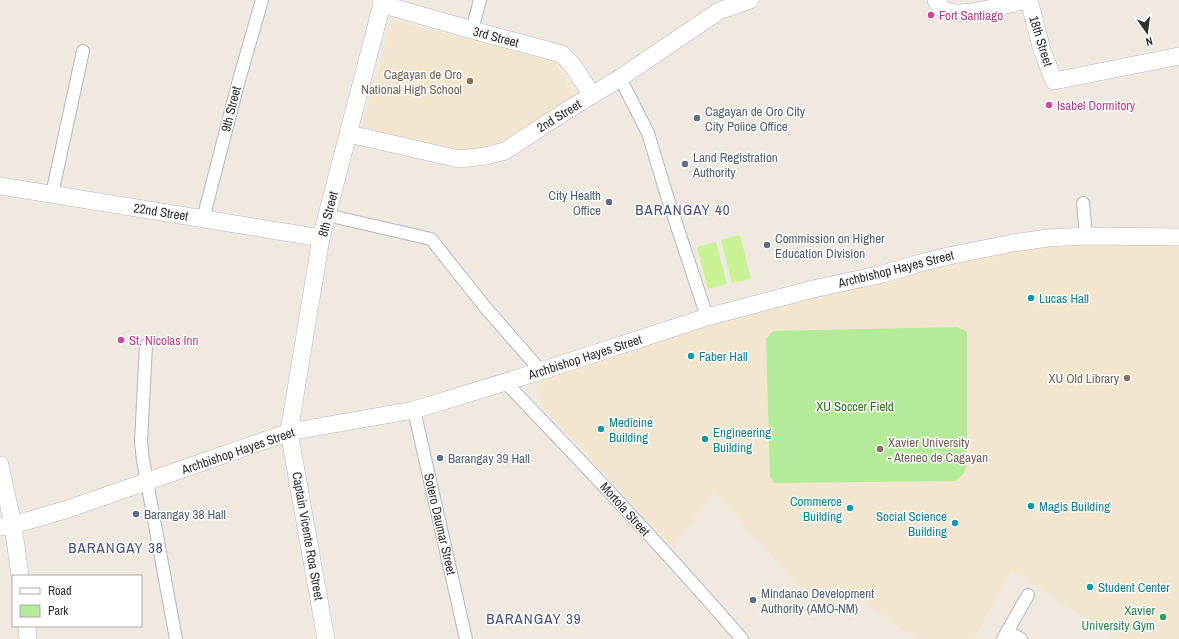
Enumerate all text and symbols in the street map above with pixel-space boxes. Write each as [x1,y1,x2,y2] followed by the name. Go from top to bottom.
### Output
[939,7,1003,24] place label: Fort Santiago
[926,10,936,20] marker: Fort Santiago
[1127,12,1167,52] north arrow
[1025,14,1057,68] street label: 18th Street
[471,23,521,51] street label: 3rd Street
[1145,34,1154,49] text: N
[361,66,462,98] place label: Cagayan de Oro National High School
[465,76,475,86] marker: Cagayan de Oro National High School
[217,84,245,133] street label: 9th Street
[534,96,584,136] street label: 2nd Street
[1057,97,1136,114] place label: Isabel Dormitory
[1044,100,1054,110] marker: Isabel Dormitory
[705,103,806,135] place label: Cagayan de Oro City City Police Office
[692,113,702,123] marker: Cagayan de Oro City City Police Office
[692,149,778,181] place label: Land Registration Authority
[680,159,690,169] marker: Land Registration Authority
[548,187,601,219] place label: City Health Office
[314,189,342,238] street label: 8th Street
[604,197,614,207] marker: City Health Office
[132,199,190,225] street label: 22nd Street
[635,199,731,220] district label: BARANGAY 40
[775,230,885,262] place label: Commission on Higher Education Division
[762,240,772,250] marker: Commission on Higher Education Division
[835,246,956,292] street label: Archbishop Hayes Street
[1039,290,1089,307] place label: Lucas Hall
[1026,293,1036,303] marker: Lucas Hall
[525,331,644,384] street label: Archbishop Hayes Street
[129,332,198,349] place label: St. Nicolas Inn
[116,335,126,345] marker: St. Nicolas Inn
[699,348,748,365] place label: Faber Hall
[686,351,696,361] marker: Faber Hall
[1049,370,1120,387] place label: XU Old Library
[1122,373,1132,383] marker: XU Old Library
[816,398,894,415] park label: XU Soccer Field
[609,414,653,446] place label: Medicine Building
[178,424,297,479] street label: Archbishop Hayes Street
[596,424,606,434] marker: Medicine Building
[713,424,771,456] place label: Engineering Building
[700,434,710,444] marker: Engineering Building
[888,434,988,466] place label: Xavier University - Ateneo de Cagayan
[875,444,885,454] marker: Xavier University - Ateneo de Cagayan
[448,450,530,467] place label: Barangay 39 Hall
[435,453,445,463] marker: Barangay 39 Hall
[288,470,328,602] street label: Captain Vicente Roa Street
[420,472,460,576] street label: Sotero Daumar Street
[596,478,654,540] street label: Mortola Street
[790,493,842,525] place label: Commerce Building
[1039,498,1110,515] place label: Magis Building
[1026,501,1036,511] marker: Magis Building
[845,503,855,513] marker: Commerce Building
[144,506,226,523] place label: Barangay 38 Hall
[876,508,947,540] place label: Social Science Building
[131,509,141,519] marker: Barangay 38 Hall
[950,518,960,528] marker: Social Science Building
[68,537,164,558] district label: BARANGAY 38
[12,575,142,627] legend
[1098,579,1170,596] place label: Student Center
[1085,582,1095,592] marker: Student Center
[48,583,72,599] text: Road
[760,585,874,617] place label: Mindanao Development Authority (AMO-NM)
[748,595,758,605] marker: Mindanao Development Authority (AMO-NM)
[1082,602,1155,634] place label: Xavier University Gym
[48,603,68,619] text: Park
[486,608,582,629] district label: BARANGAY 39
[1158,612,1168,622] marker: Xavier University Gym

